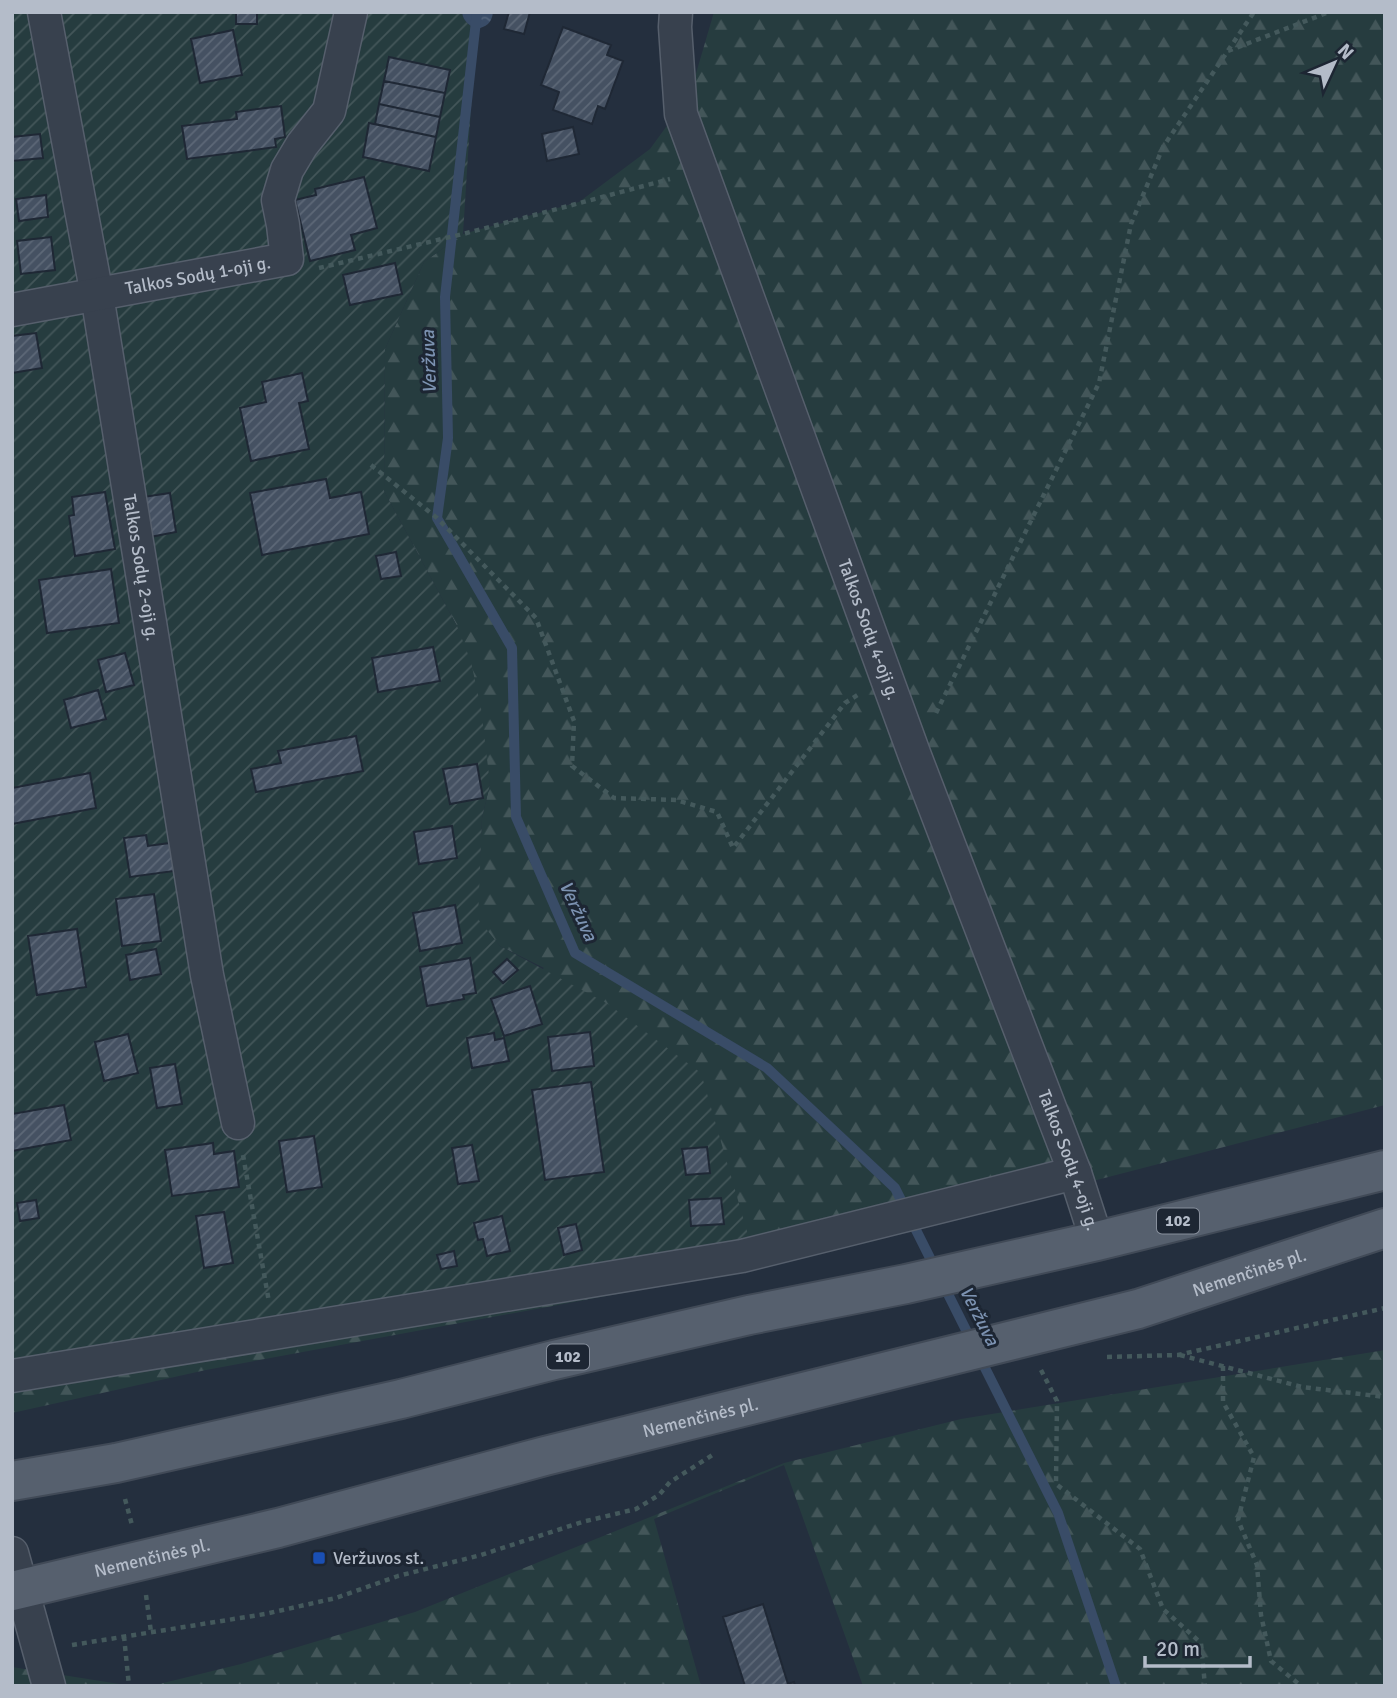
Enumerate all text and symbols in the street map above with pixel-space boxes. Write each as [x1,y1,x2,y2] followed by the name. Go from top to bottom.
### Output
[1299,28,1369,98] north arrow
[1332,39,1359,65] text: N
[123,251,272,300] street label: Talkos Sodų 1-oji g.
[416,328,442,394] water label: Veržuva
[118,493,164,642] street label: Talkos Sodų 2-oji g.
[833,556,905,703] street label: Talkos Sodų 4-oji g.
[554,877,603,946] water label: Veržuva
[1033,1087,1104,1233] street label: Talkos Sodų 4-oji g.
[1157,1208,1199,1233] road number: 102
[1190,1244,1309,1301] street label: Nemenčinės pl.
[954,1282,1005,1351] water label: Veržuva
[547,1344,589,1370] road number: 102
[640,1393,760,1442] street label: Nemenčinės pl.
[92,1533,212,1582] street label: Nemenčinės pl.
[333,1547,424,1569] place label: Veržuvos st.
[311,1550,327,1566] marker: Veržuvos st.
[1145,1624,1250,1668] scale bar
[1156,1636,1200,1662] text: 20 m

